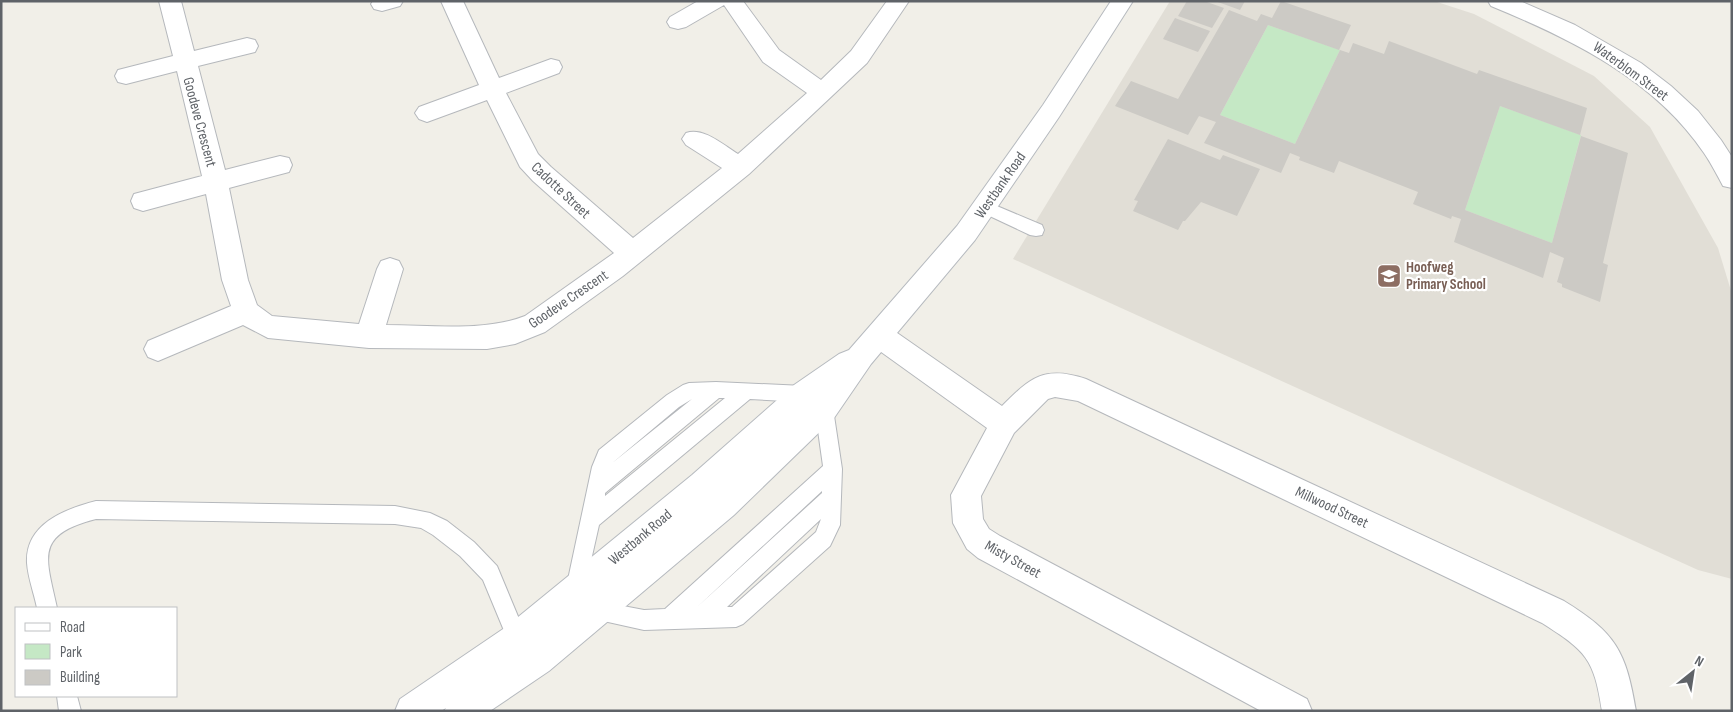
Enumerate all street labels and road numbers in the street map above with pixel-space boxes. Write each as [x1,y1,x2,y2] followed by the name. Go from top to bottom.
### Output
[1589,38,1673,105] street label: Waterblom Street
[178,75,221,169] street label: Goodeve Crescent
[971,148,1030,222] street label: Westbank Road
[527,158,595,223] street label: Cadotte Street
[525,266,612,333] street label: Goodeve Crescent
[1292,482,1372,533] street label: Millwood Street
[605,505,676,569] street label: Westbank Road
[981,536,1045,583] street label: Misty Street

